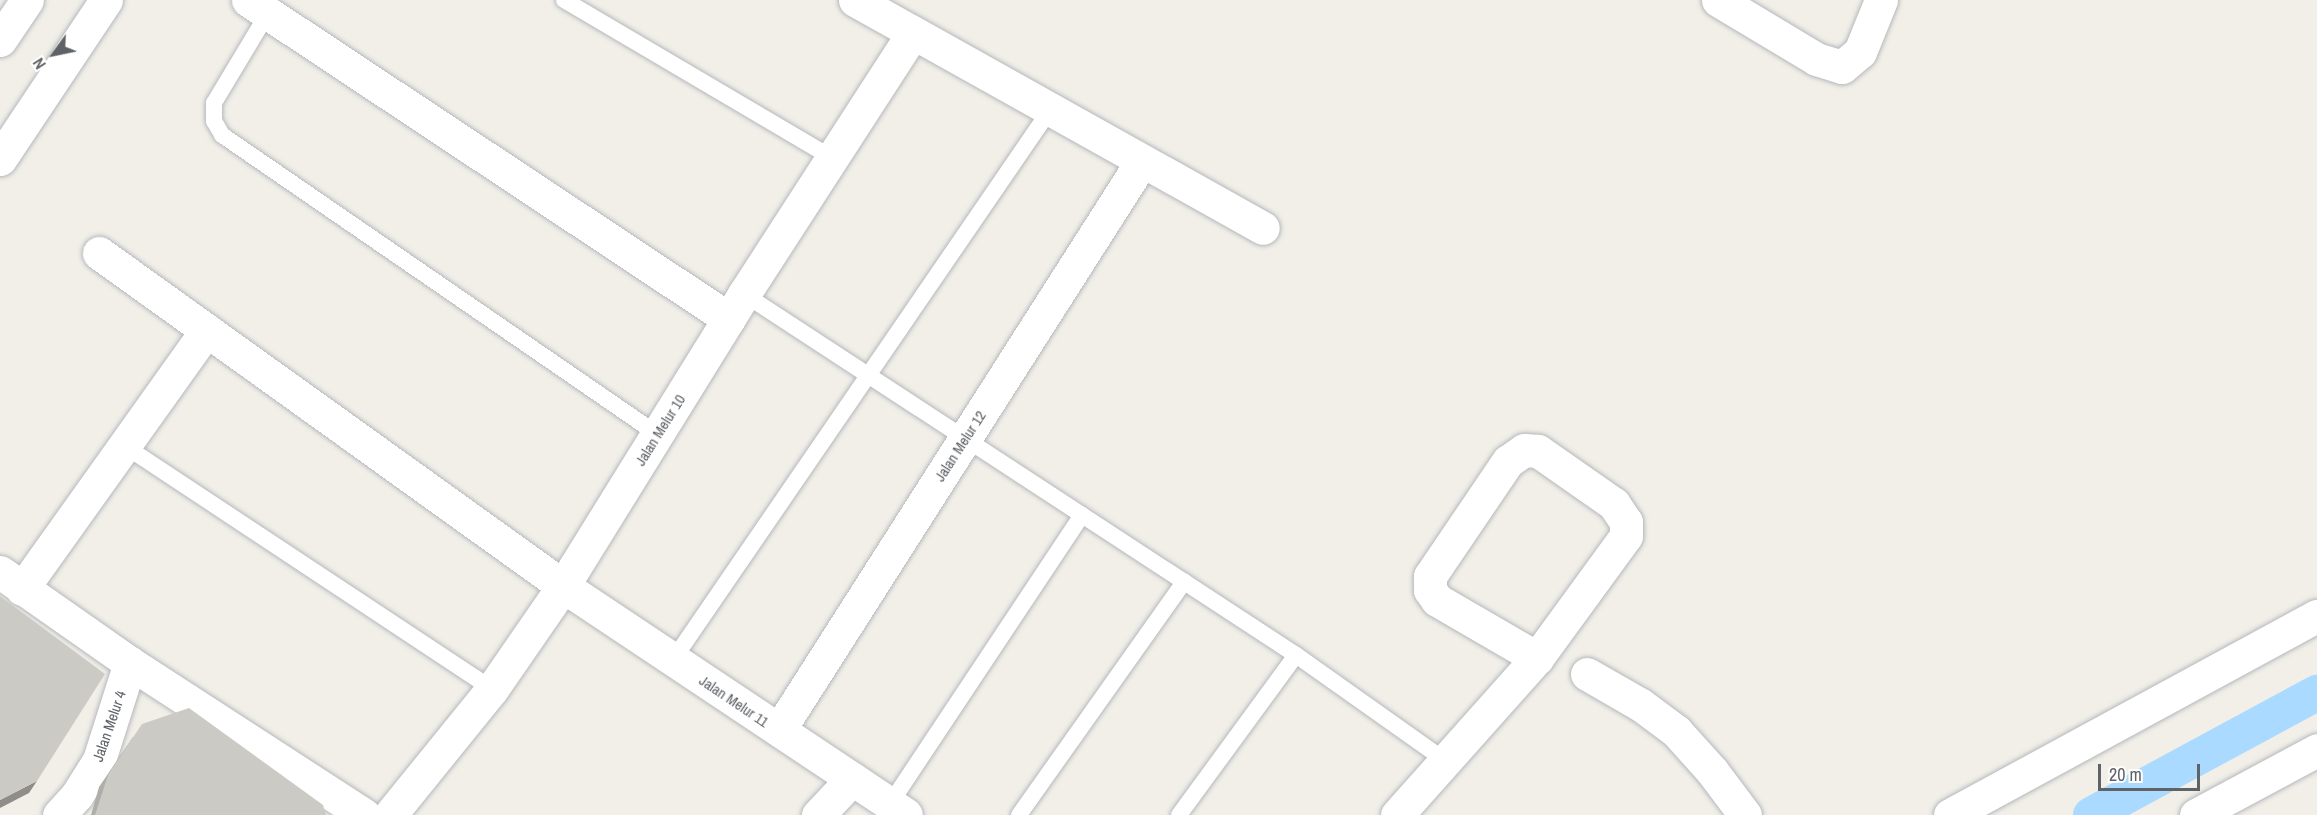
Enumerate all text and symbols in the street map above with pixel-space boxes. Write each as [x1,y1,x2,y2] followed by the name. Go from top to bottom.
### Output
[24,24,84,84] north arrow
[27,54,51,74] text: N
[631,391,689,469] street label: Jalan Melur 10
[930,407,990,485] street label: Jalan Melur 12
[696,671,772,731] street label: Jalan Melur 11
[88,688,130,764] street label: Jalan Melur 4
[2101,752,2203,790] scale bar
[2109,762,2142,787] text: 20 m

